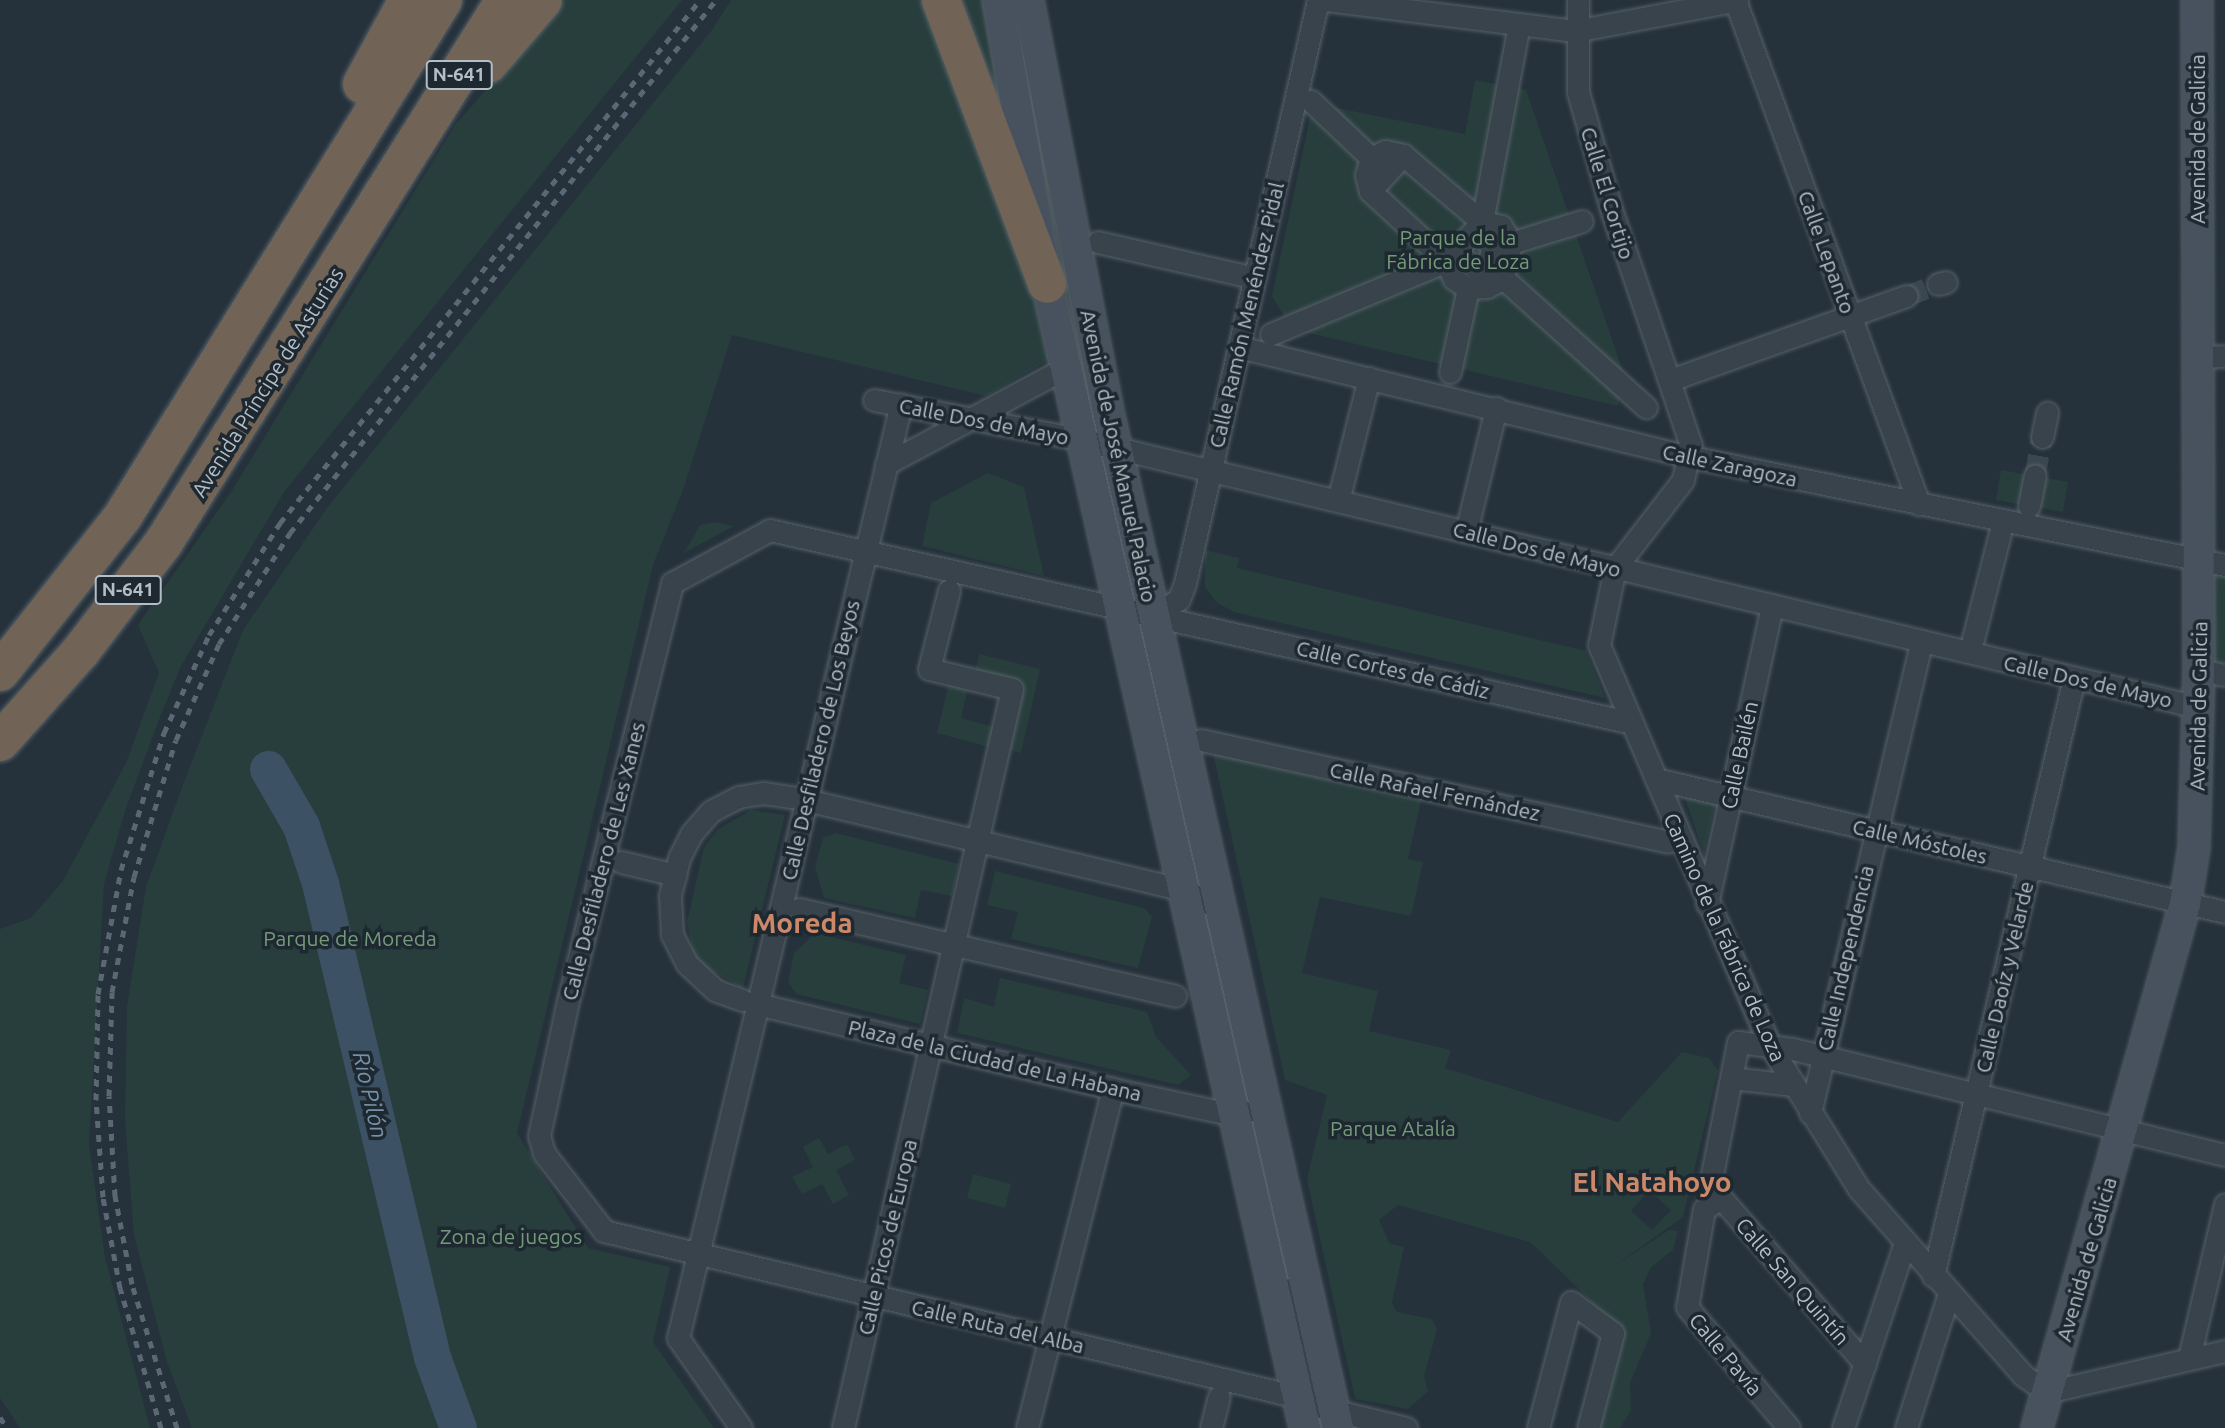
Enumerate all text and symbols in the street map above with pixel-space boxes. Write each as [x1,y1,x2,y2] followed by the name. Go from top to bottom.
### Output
[2184,54,2210,224] street label: Avenida de Galicia
[424,60,494,90] road number: N-641
[1576,124,1640,262] street label: Calle El Cortijo
[1203,180,1289,450] street label: Calle Ramón Menéndez Pidal
[1793,187,1861,317] street label: Calle Lepanto
[1386,224,1530,274] park label: Parque de la Fábrica de Loza
[186,262,348,502] street label: Avenida Príncipe de Asturias
[1076,307,1162,605] street label: Avenida de José Manuel Palacio
[897,392,1071,450] street label: Calle Dos de Mayo
[1660,438,1800,492] street label: Calle Zaragoza
[1450,516,1624,582] street label: Calle Dos de Mayo
[93,575,163,606] road number: N-641
[775,597,865,883] street label: Calle Desfiladero de Los Beyos
[2184,621,2212,791] street label: Avenida de Galicia
[1294,635,1492,703] street label: Calle Cortes de Cádiz
[2001,649,2175,713] street label: Calle Dos de Mayo
[1715,699,1763,811] street label: Calle Bailén
[556,719,650,1003] street label: Calle Desfiladero de Les Xanes
[1327,756,1543,826] street label: Calle Rafael Fernández
[1659,809,1791,1065] street label: Camino de la Fábrica de Loza
[1850,813,1990,869] street label: Calle Móstoles
[1811,863,1879,1053] street label: Calle Independencia
[1970,879,2038,1075] street label: Calle Daoíz y Velarde
[751,906,853,940] district label: Moreda
[263,925,437,951] park label: Parque de Moreda
[846,1014,1144,1106] street label: Plaza de la Ciudad de La Habana
[347,1049,393,1141] water label: Río Pilón
[1330,1115,1456,1141] park label: Parque Atalía
[852,1137,922,1337] street label: Calle Picos de Europa
[1572,1165,1732,1199] district label: El Natahoyo
[2050,1174,2122,1344] street label: Avenida de Galicia
[1731,1212,1855,1350] street label: Calle San Quintín
[440,1223,582,1249] park label: Zona de juegos
[909,1294,1087,1358] street label: Calle Ruta del Alba
[1684,1307,1768,1401] street label: Calle Pavía

